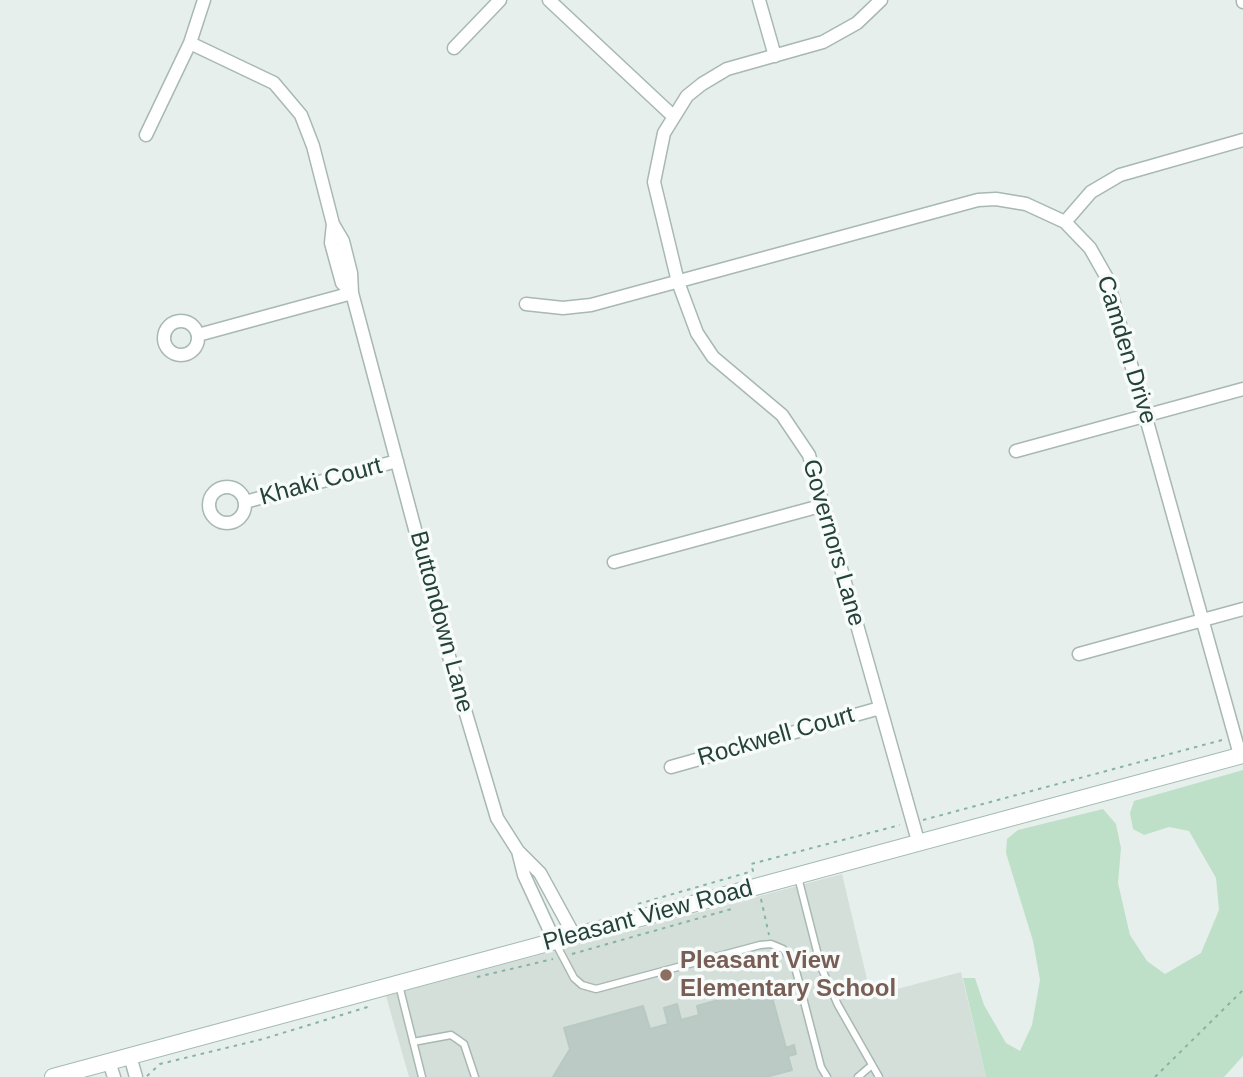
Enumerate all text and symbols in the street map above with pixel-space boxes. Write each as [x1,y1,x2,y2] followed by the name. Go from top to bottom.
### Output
[1090,272,1162,428] street label: Camden Drive
[257,452,385,512] street label: Khaki Court
[795,456,871,630] street label: Governors Lane
[403,528,479,716] street label: Buttondown Lane
[694,701,858,773] street label: Rockwell Court
[540,874,756,958] street label: Pleasant View Road
[680,947,896,1003] place label: Pleasant View Elementary School
[658,967,674,983] marker: Pleasant View Elementary School

